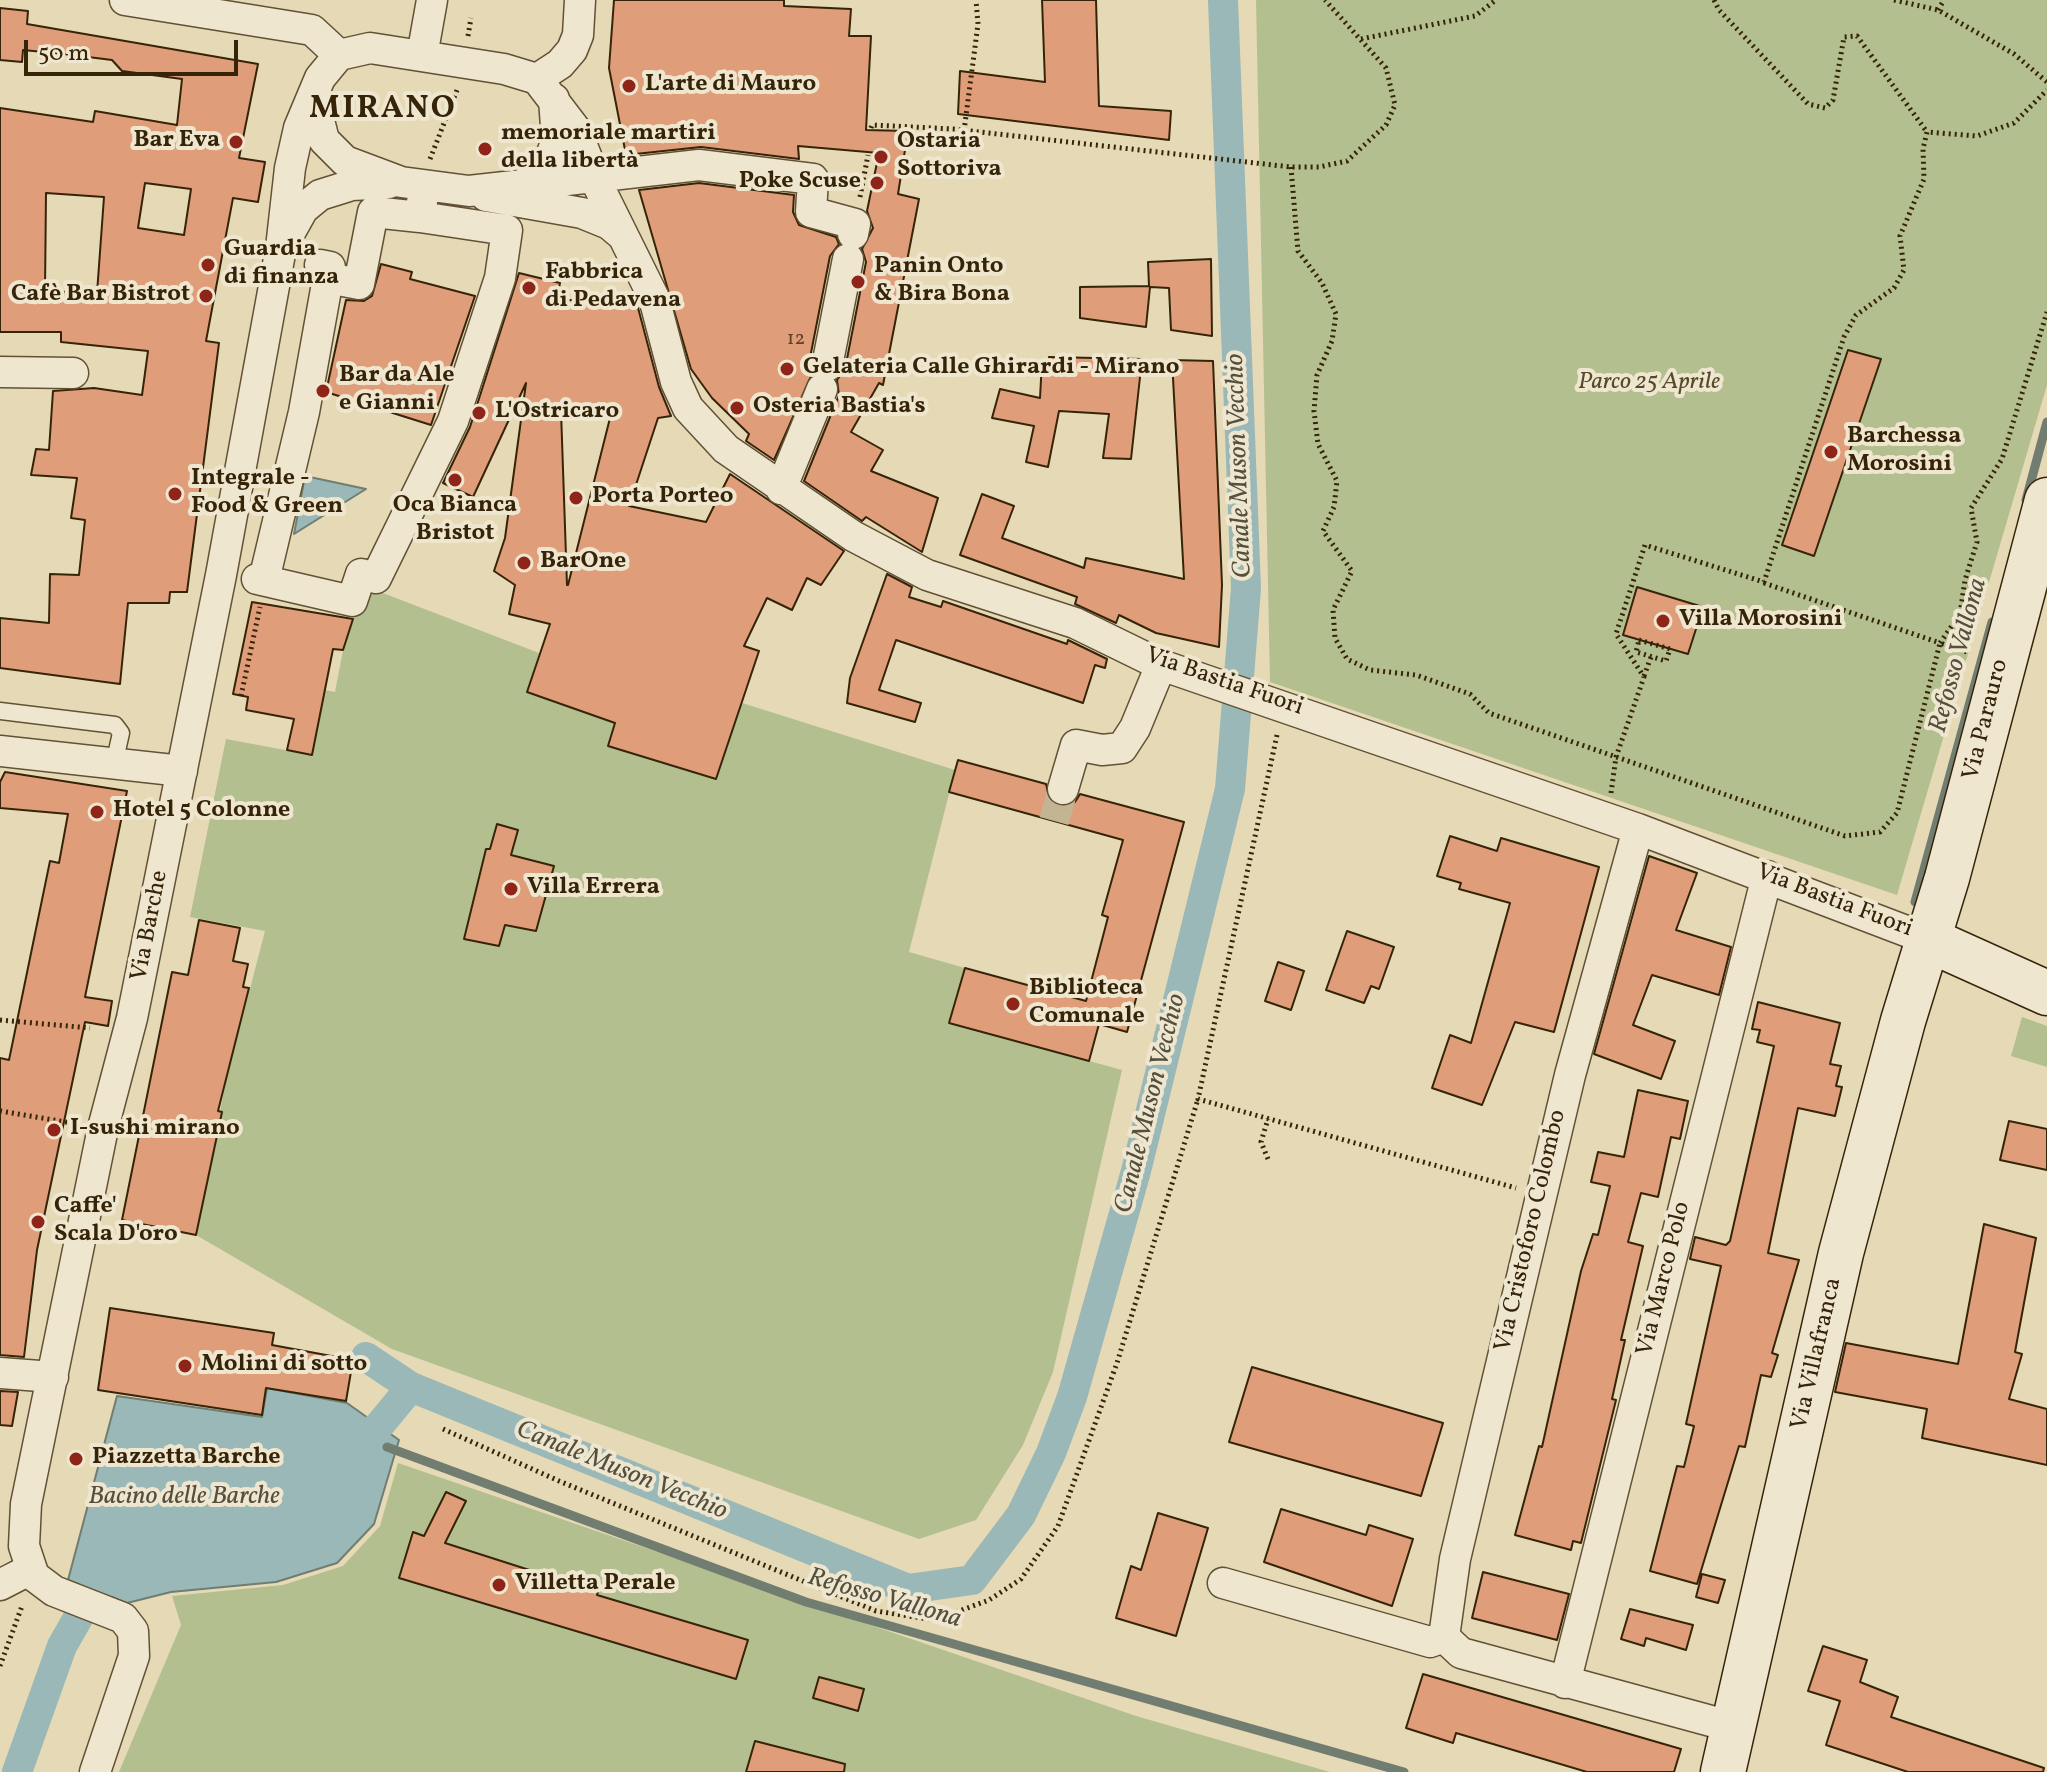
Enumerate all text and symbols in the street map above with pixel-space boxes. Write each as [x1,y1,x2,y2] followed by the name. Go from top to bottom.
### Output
[28,24,242,74] scale bar
[38,37,90,71] text: 50 m
[645,72,816,100] place label: L'arte di Mauro
[620,77,638,95] marker: L'arte di Mauro
[309,92,457,130] district label: MIRANO
[501,121,716,177] place label: memoriale martiri della libertà
[133,128,220,156] place label: Bar Eva
[897,129,1002,185] place label: Ostaria Sottoriva
[227,133,245,151] marker: Bar Eva
[476,140,494,158] marker: memoriale martiri della libertà
[872,148,890,166] marker: Ostaria Sottoriva
[739,169,861,197] place label: Poke Scuse
[868,174,886,192] marker: Poke Scuse
[224,237,339,293] place label: Guardia di finanza
[874,254,1010,310] place label: Panin Onto & Bira Bona
[199,256,217,274] marker: Guardia di finanza
[545,260,681,316] place label: Fabbrica di Pedavena
[849,273,867,291] marker: Panin Onto & Bira Bona
[520,279,538,297] marker: Fabbrica di Pedavena
[11,282,190,310] place label: Cafè Bar Bistrot
[197,287,215,305] marker: Cafè Bar Bistrot
[787,328,805,352] house number: 12
[1221,353,1261,579] water label: Canale Muson Vecchio
[803,355,1179,383] place label: Gelateria Calle Ghirardi - Mirano
[778,360,796,378] marker: Gelateria Calle Ghirardi - Mirano
[339,363,454,419] place label: Bar da Ale e Gianni
[1578,370,1720,398] park label: Parco 25 Aprile
[314,382,332,400] marker: Bar da Ale e Gianni
[753,394,926,422] place label: Osteria Bastia's
[495,399,619,427] place label: L'Ostricaro
[728,399,746,417] marker: Osteria Bastia's
[470,404,488,422] marker: L'Ostricaro
[1847,424,1961,480] place label: Barchessa Morosini
[1822,443,1840,461] marker: Barchessa Morosini
[191,466,343,522] place label: Integrale - Food & Green
[446,471,464,489] marker: Oca Bianca Bristot
[592,484,734,512] place label: Porta Porteo
[166,485,184,503] marker: Integrale - Food & Green
[567,489,585,507] marker: Porta Porteo
[393,493,517,549] place label: Oca Bianca Bristot
[540,549,626,577] place label: BarOne
[515,554,533,572] marker: BarOne
[1924,575,1996,737] water label: Refosso Vallona
[1679,607,1842,635] place label: Villa Morosini
[1654,612,1672,630] marker: Villa Morosini
[1141,643,1307,723] street label: Via Bastia Fuori
[1958,657,2016,783] street label: Via Parauro
[113,798,290,826] place label: Hotel 5 Colonne
[88,803,106,821] marker: Hotel 5 Colonne
[1752,859,1916,945] street label: Via Bastia Fuori
[126,868,176,984] street label: Via Barche
[527,875,660,903] place label: Villa Errera
[502,880,520,898] marker: Villa Errera
[1029,976,1145,1032] place label: Biblioteca Comunale
[1110,991,1194,1217] water label: Canale Muson Vecchio
[1004,995,1022,1013] marker: Biblioteca Comunale
[1490,1107,1574,1355] street label: Via Cristoforo Colombo
[70,1116,240,1144] place label: I-sushi mirano
[45,1121,63,1139] marker: I-sushi mirano
[54,1194,178,1250] place label: Caffe' Scala D'oro
[1632,1199,1698,1359] street label: Via Marco Polo
[29,1213,47,1231] marker: Caffe' Scala D'oro
[1787,1275,1849,1433] street label: Via Villafranca
[201,1352,367,1380] place label: Molini di sotto
[176,1357,194,1375] marker: Molini di sotto
[511,1415,731,1529] water label: Canale Muson Vecchio
[92,1445,281,1473] place label: Piazzetta Barche
[67,1450,85,1468] marker: Piazzetta Barche
[88,1482,280,1514] water label: Bacino delle Barche
[803,1563,965,1637] water label: Refosso Vallona
[515,1571,676,1599] place label: Villetta Perale
[490,1576,508,1594] marker: Villetta Perale

